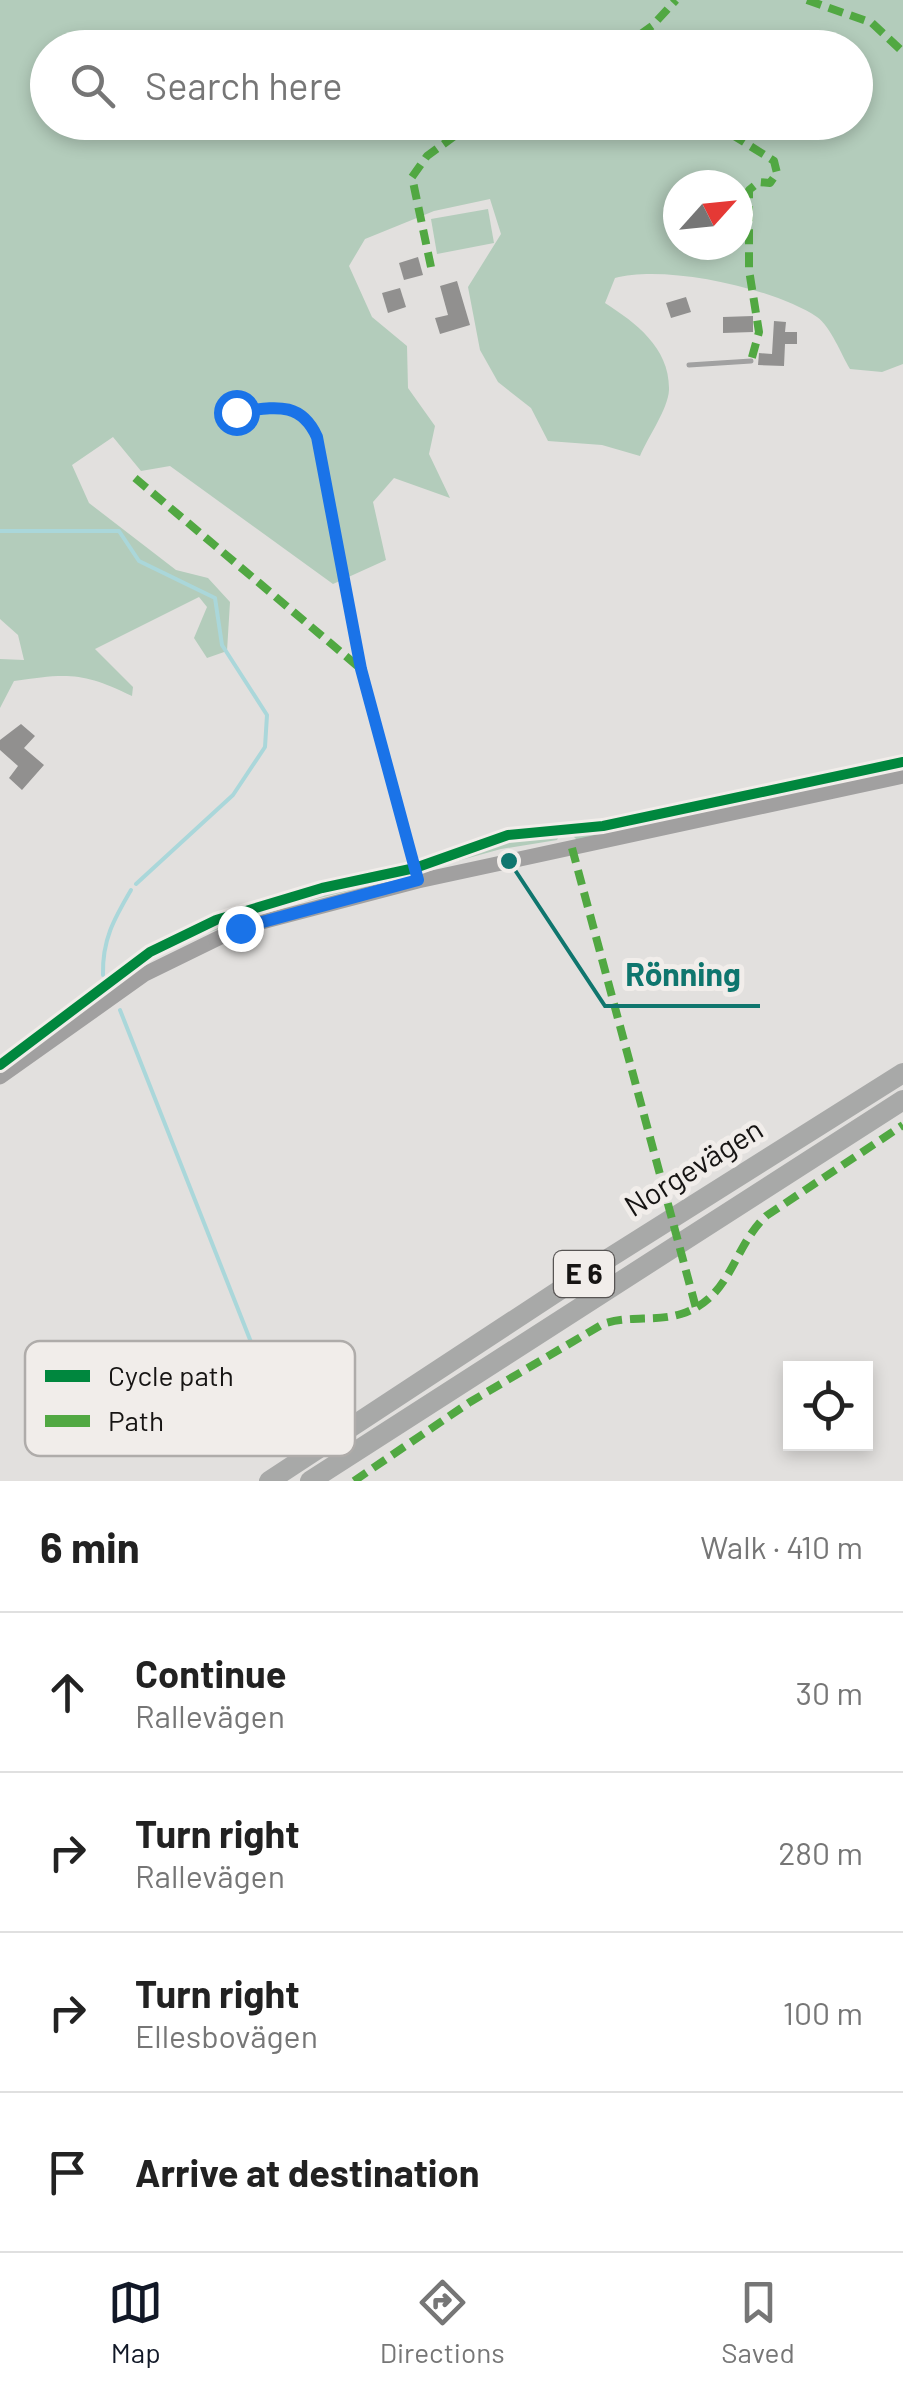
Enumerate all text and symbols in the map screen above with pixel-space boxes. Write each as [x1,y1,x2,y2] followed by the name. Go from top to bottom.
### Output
[30,30,873,140] search box
[65,58,120,113] icon: search
[145,62,343,108] text: Search here
[663,170,753,260] north arrow
[214,390,260,436] route start
[218,906,264,952] route end
[605,944,760,1006] callout: Rönning
[625,954,741,992] text: Rönning
[617,1110,769,1223] street label: Norgevägen
[554,1251,614,1297] road number: E 6
[25,1341,355,1456] legend
[108,1358,234,1392] text: Cycle path
[783,1361,873,1451] map controls
[783,1361,873,1451] button: locate
[108,1403,164,1437] text: Path
[40,1521,140,1571] text: 6 min
[700,1527,863,1565] text: Walk · 410 m
[135,1650,286,1696] text: Continue
[40,1665,95,1720] icon: ahead
[796,1673,863,1711] text: 30 m
[135,1696,285,1734] text: Rallevägen
[135,1810,300,1856] text: Turn right
[40,1825,95,1880] icon: right
[778,1833,863,1871] text: 280 m
[135,1856,285,1894] text: Rallevägen
[135,1970,300,2016] text: Turn right
[40,1985,95,2040] icon: right
[783,1993,863,2031] text: 100 m
[135,2016,318,2054] text: Ellesbovägen
[40,2145,95,2200] icon: arrive
[135,2149,480,2195] text: Arrive at destination
[108,2275,163,2369] tab: Map
[380,2275,505,2369] tab: Directions
[721,2275,795,2369] tab: Saved

